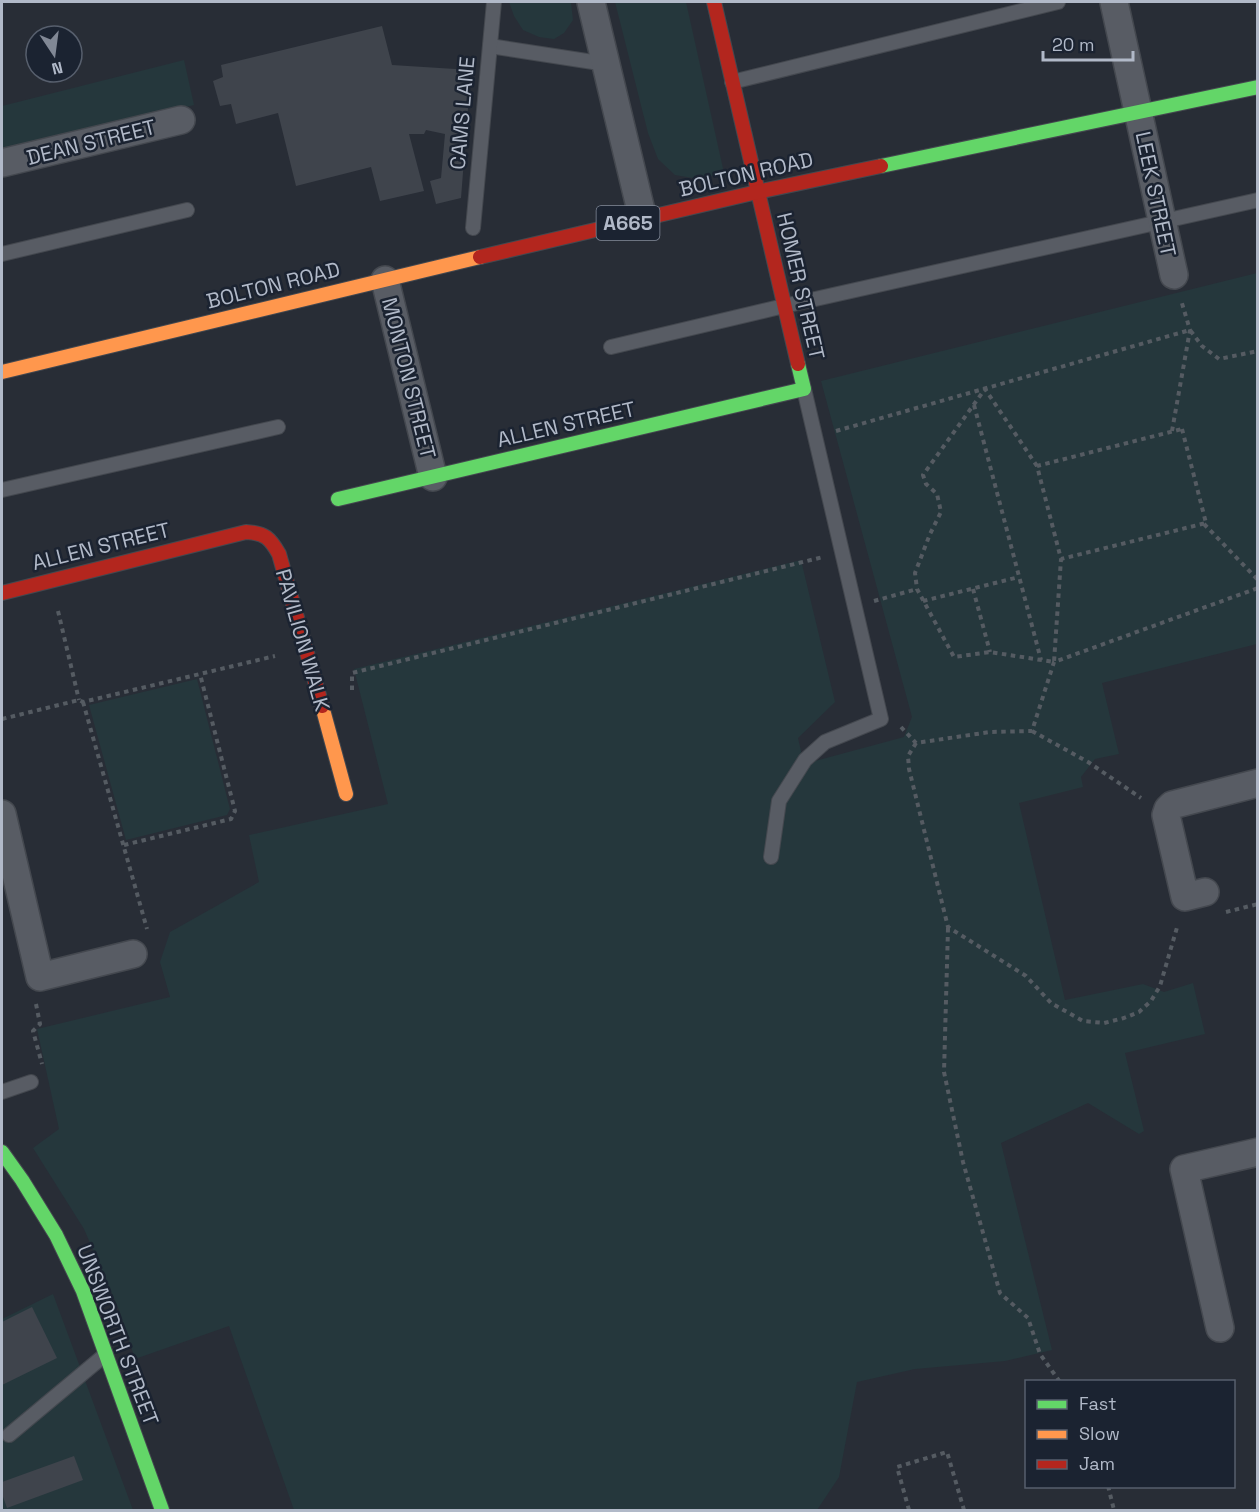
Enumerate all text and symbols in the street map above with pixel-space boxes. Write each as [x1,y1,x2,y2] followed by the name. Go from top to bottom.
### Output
[24,24,84,84] north arrow
[1043,24,1133,62] scale bar
[1052,33,1095,56] text: 20 m
[444,55,480,171] street label: CAMS LANE
[50,57,65,80] text: N
[24,113,158,171] street label: DEAN STREET
[1130,129,1182,259] street label: LEEK STREET
[676,145,816,203] street label: BOLTON ROAD
[596,206,660,240] road number: A665
[771,210,831,362] street label: HOMER STREET
[203,255,343,315] street label: BOLTON ROAD
[376,295,442,461] street label: MONTON STREET
[494,395,638,453] street label: ALLEN STREET
[29,516,173,576] street label: ALLEN STREET
[270,566,336,714] street label: PAVILION WALK
[71,1241,165,1429] street label: UNSWORTH STREET
[1025,1380,1235,1488] legend
[1079,1392,1116,1415] text: Fast
[1079,1422,1120,1445] text: Slow
[1079,1452,1115,1475] text: Jam

